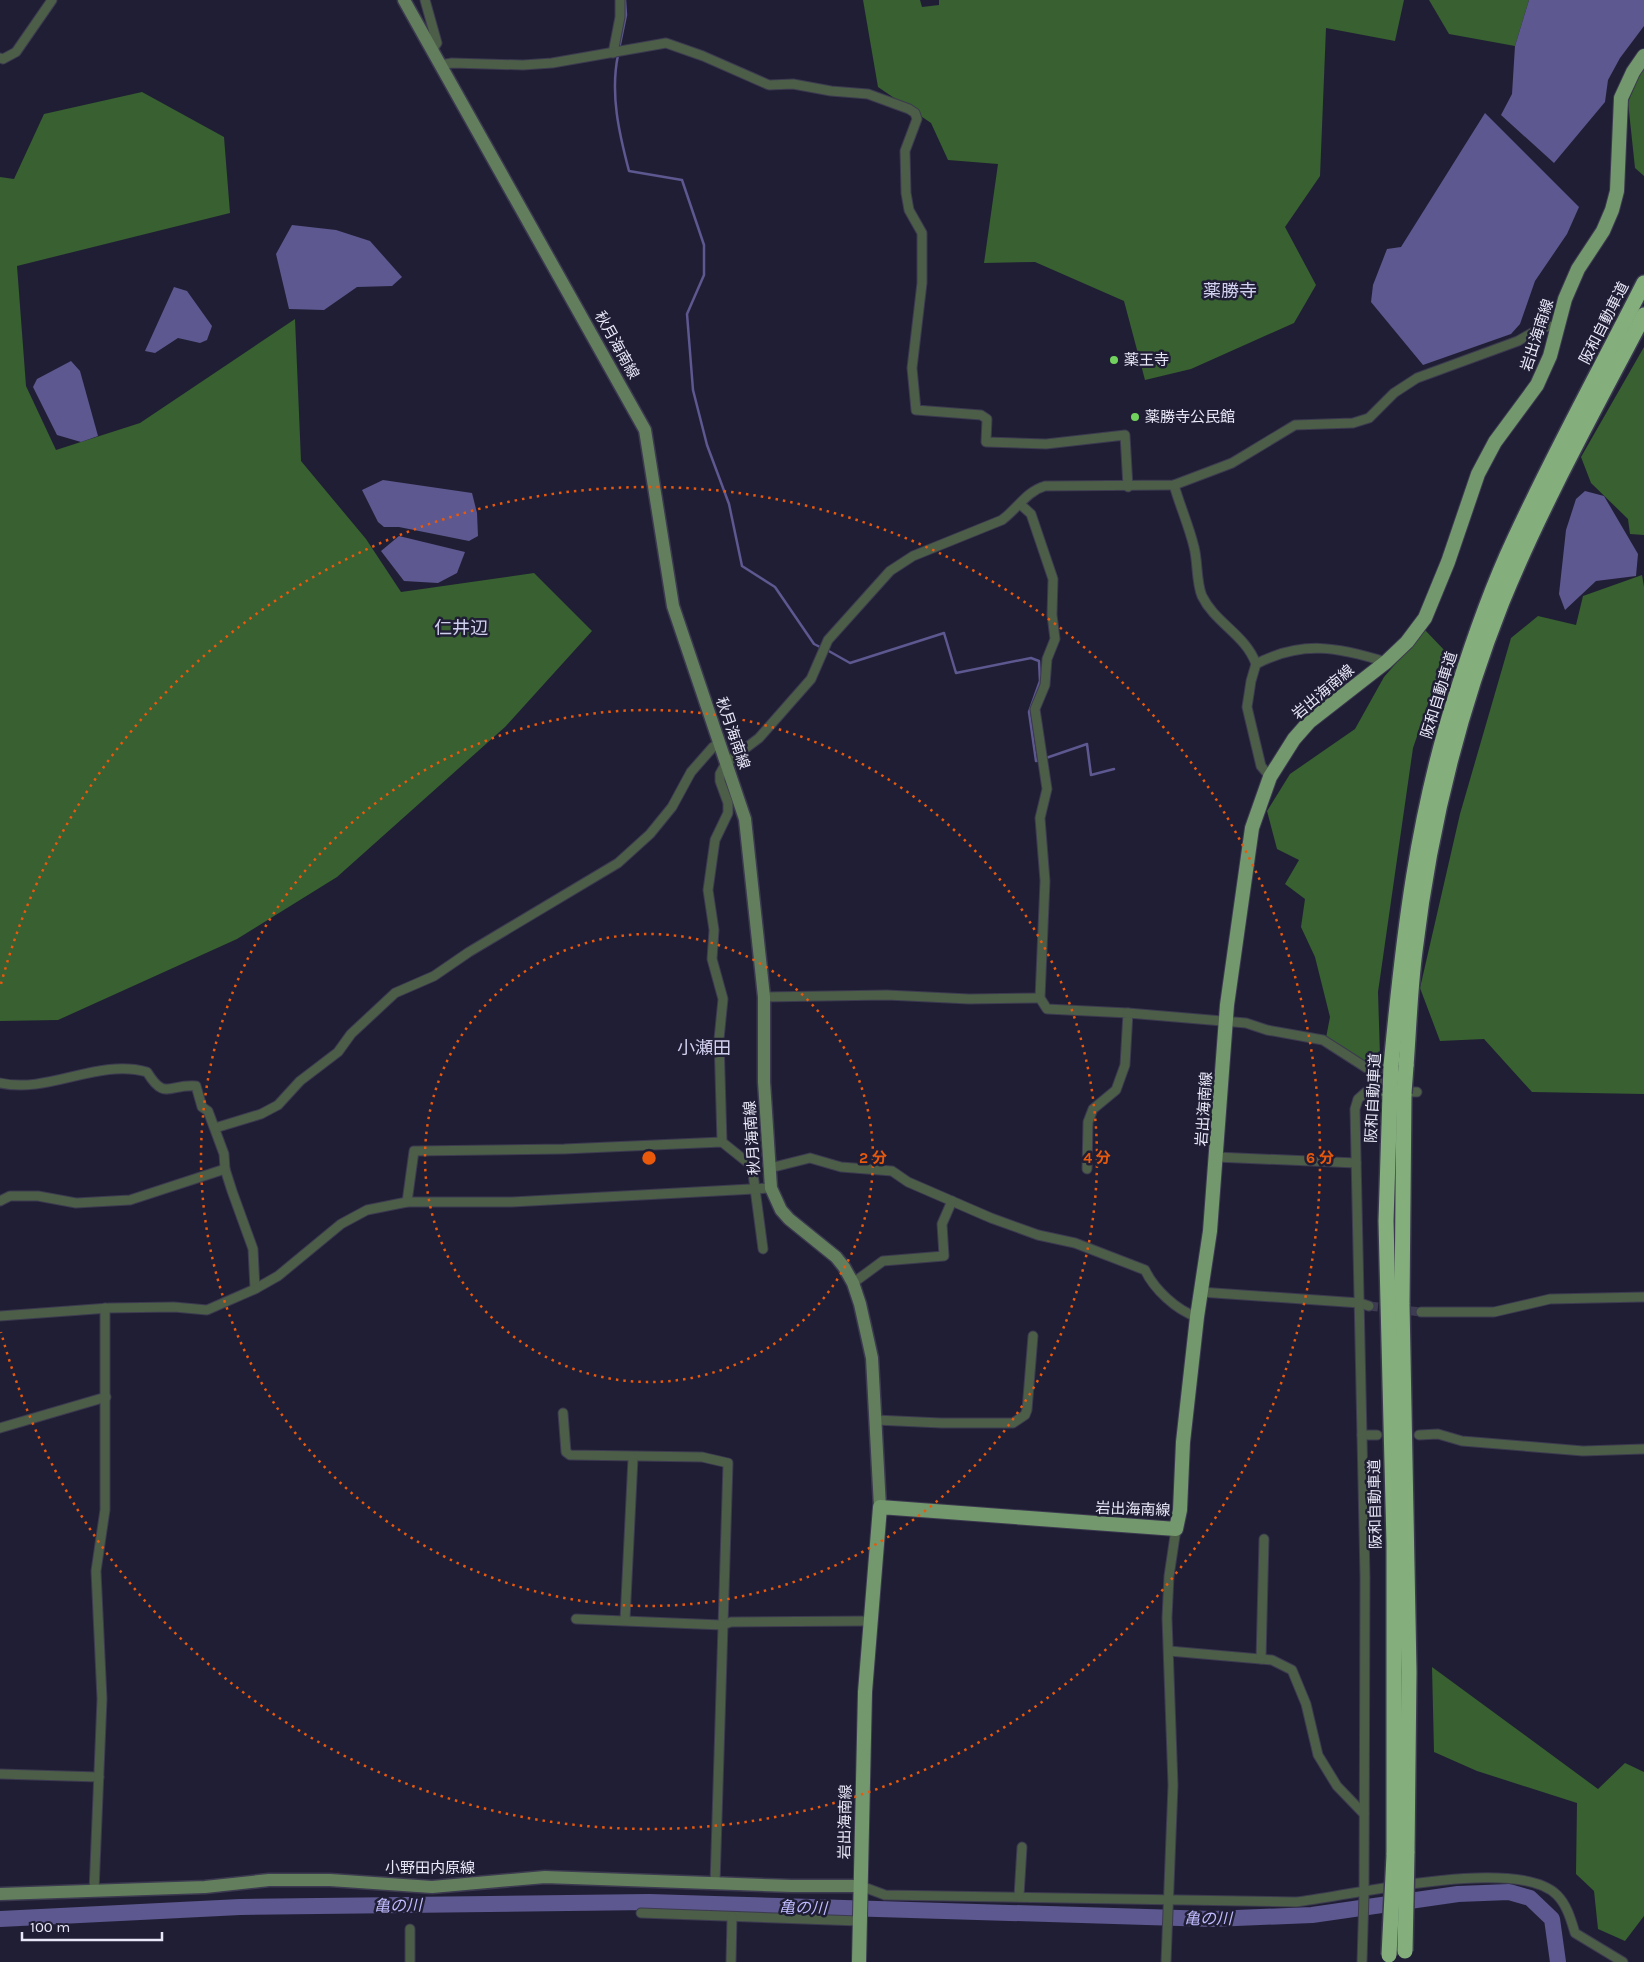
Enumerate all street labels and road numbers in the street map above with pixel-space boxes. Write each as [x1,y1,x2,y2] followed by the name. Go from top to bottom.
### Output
[1576,279,1632,367] street label: 阪和自動車道
[1517,297,1557,373] street label: 岩出海南線
[591,308,643,382] street label: 秋月海南線
[1417,649,1461,741] street label: 阪和自動車道
[1288,661,1358,723] street label: 岩出海南線
[712,695,754,771] street label: 秋月海南線
[1362,1053,1384,1143] street label: 阪和自動車道
[1192,1071,1216,1147] street label: 岩出海南線
[740,1100,764,1176] street label: 秋月海南線
[1365,1459,1385,1549] street label: 阪和自動車道
[1095,1499,1171,1519] street label: 岩出海南線
[835,1784,855,1860] street label: 岩出海南線
[385,1859,475,1877] street label: 小野田内原線

